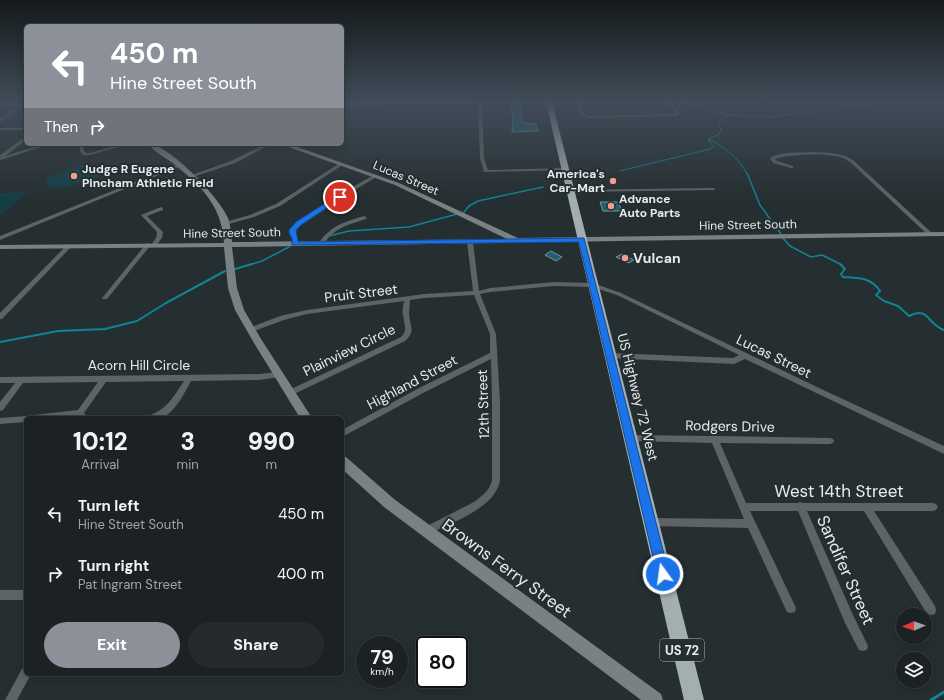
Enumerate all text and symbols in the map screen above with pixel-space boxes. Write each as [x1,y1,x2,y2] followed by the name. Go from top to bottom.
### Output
[110,35,198,72] text: 450 m
[44,40,96,92] icon: left
[110,71,257,95] text: Hine Street South
[86,116,108,138] icon: right
[44,117,78,137] text: Then
[371,157,442,199] street label: Lucas Street
[82,161,214,191] place label: Judge R Eugene Pincham Athletic Field
[547,166,605,196] place label: America's Car-Mart
[69,171,79,181] marker: Judge R Eugene Pincham Athletic Field
[608,176,618,186] marker: America's Car-Mart
[323,180,357,214] pin
[329,186,351,208] icon: arrive
[619,191,680,221] place label: Advance Auto Parts
[606,201,616,211] marker: Advance Auto Parts
[699,216,797,234] street label: Hine Street South
[183,224,281,242] street label: Hine Street South
[633,249,681,267] place label: Vulcan
[620,253,630,263] marker: Vulcan
[323,280,399,306] street label: Pruit Street
[300,320,398,380] street label: Plainview Circle
[733,330,815,382] street label: Lucas Street
[613,331,663,463] street label: US Highway 72 West
[364,351,460,413] street label: Highland Street
[88,356,190,374] street label: Acorn Hill Circle
[473,369,493,439] street label: 12th Street
[685,416,775,436] street label: Rodgers Drive
[73,426,128,457] text: 10:12
[180,426,195,457] text: 3
[248,426,295,457] text: 990
[81,456,119,473] text: Arrival
[177,456,199,473] text: min
[266,456,277,473] text: m
[774,480,904,502] street label: West 14th Street
[78,496,139,516] text: Turn left
[44,503,66,525] icon: left
[278,504,324,524] text: 450 m
[812,512,880,628] street label: Sandifer Street
[438,514,576,622] street label: Browns Ferry Street
[78,516,184,533] text: Hine Street South
[642,553,684,595] position arrow
[78,556,149,576] text: Turn right
[44,563,66,585] icon: right
[277,564,324,584] text: 400 m
[78,576,182,593] text: Pat Ingram Street
[896,608,932,644] north arrow
[896,608,932,688] map controls
[44,622,180,668] button: Exit
[188,622,324,668] button: Share
[416,636,468,688] speed limit sign: 80
[660,639,704,661] road number: US 72
[370,644,394,670] text: 79
[896,652,932,688] button: layers
[370,665,394,678] text: km/h

